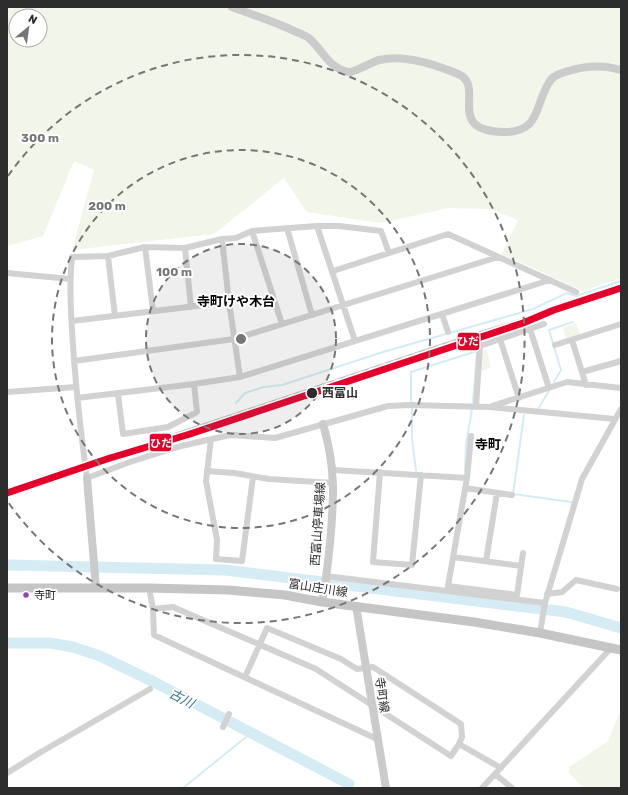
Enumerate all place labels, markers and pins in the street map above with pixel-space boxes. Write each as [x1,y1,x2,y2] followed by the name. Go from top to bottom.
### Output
[234,332,248,346] centre of rings
[305,386,319,400] marker: 西富山
[322,386,358,400] place label: 西富山
[34,589,56,602] place label: 寺町
[21,590,31,600] marker: 寺町

